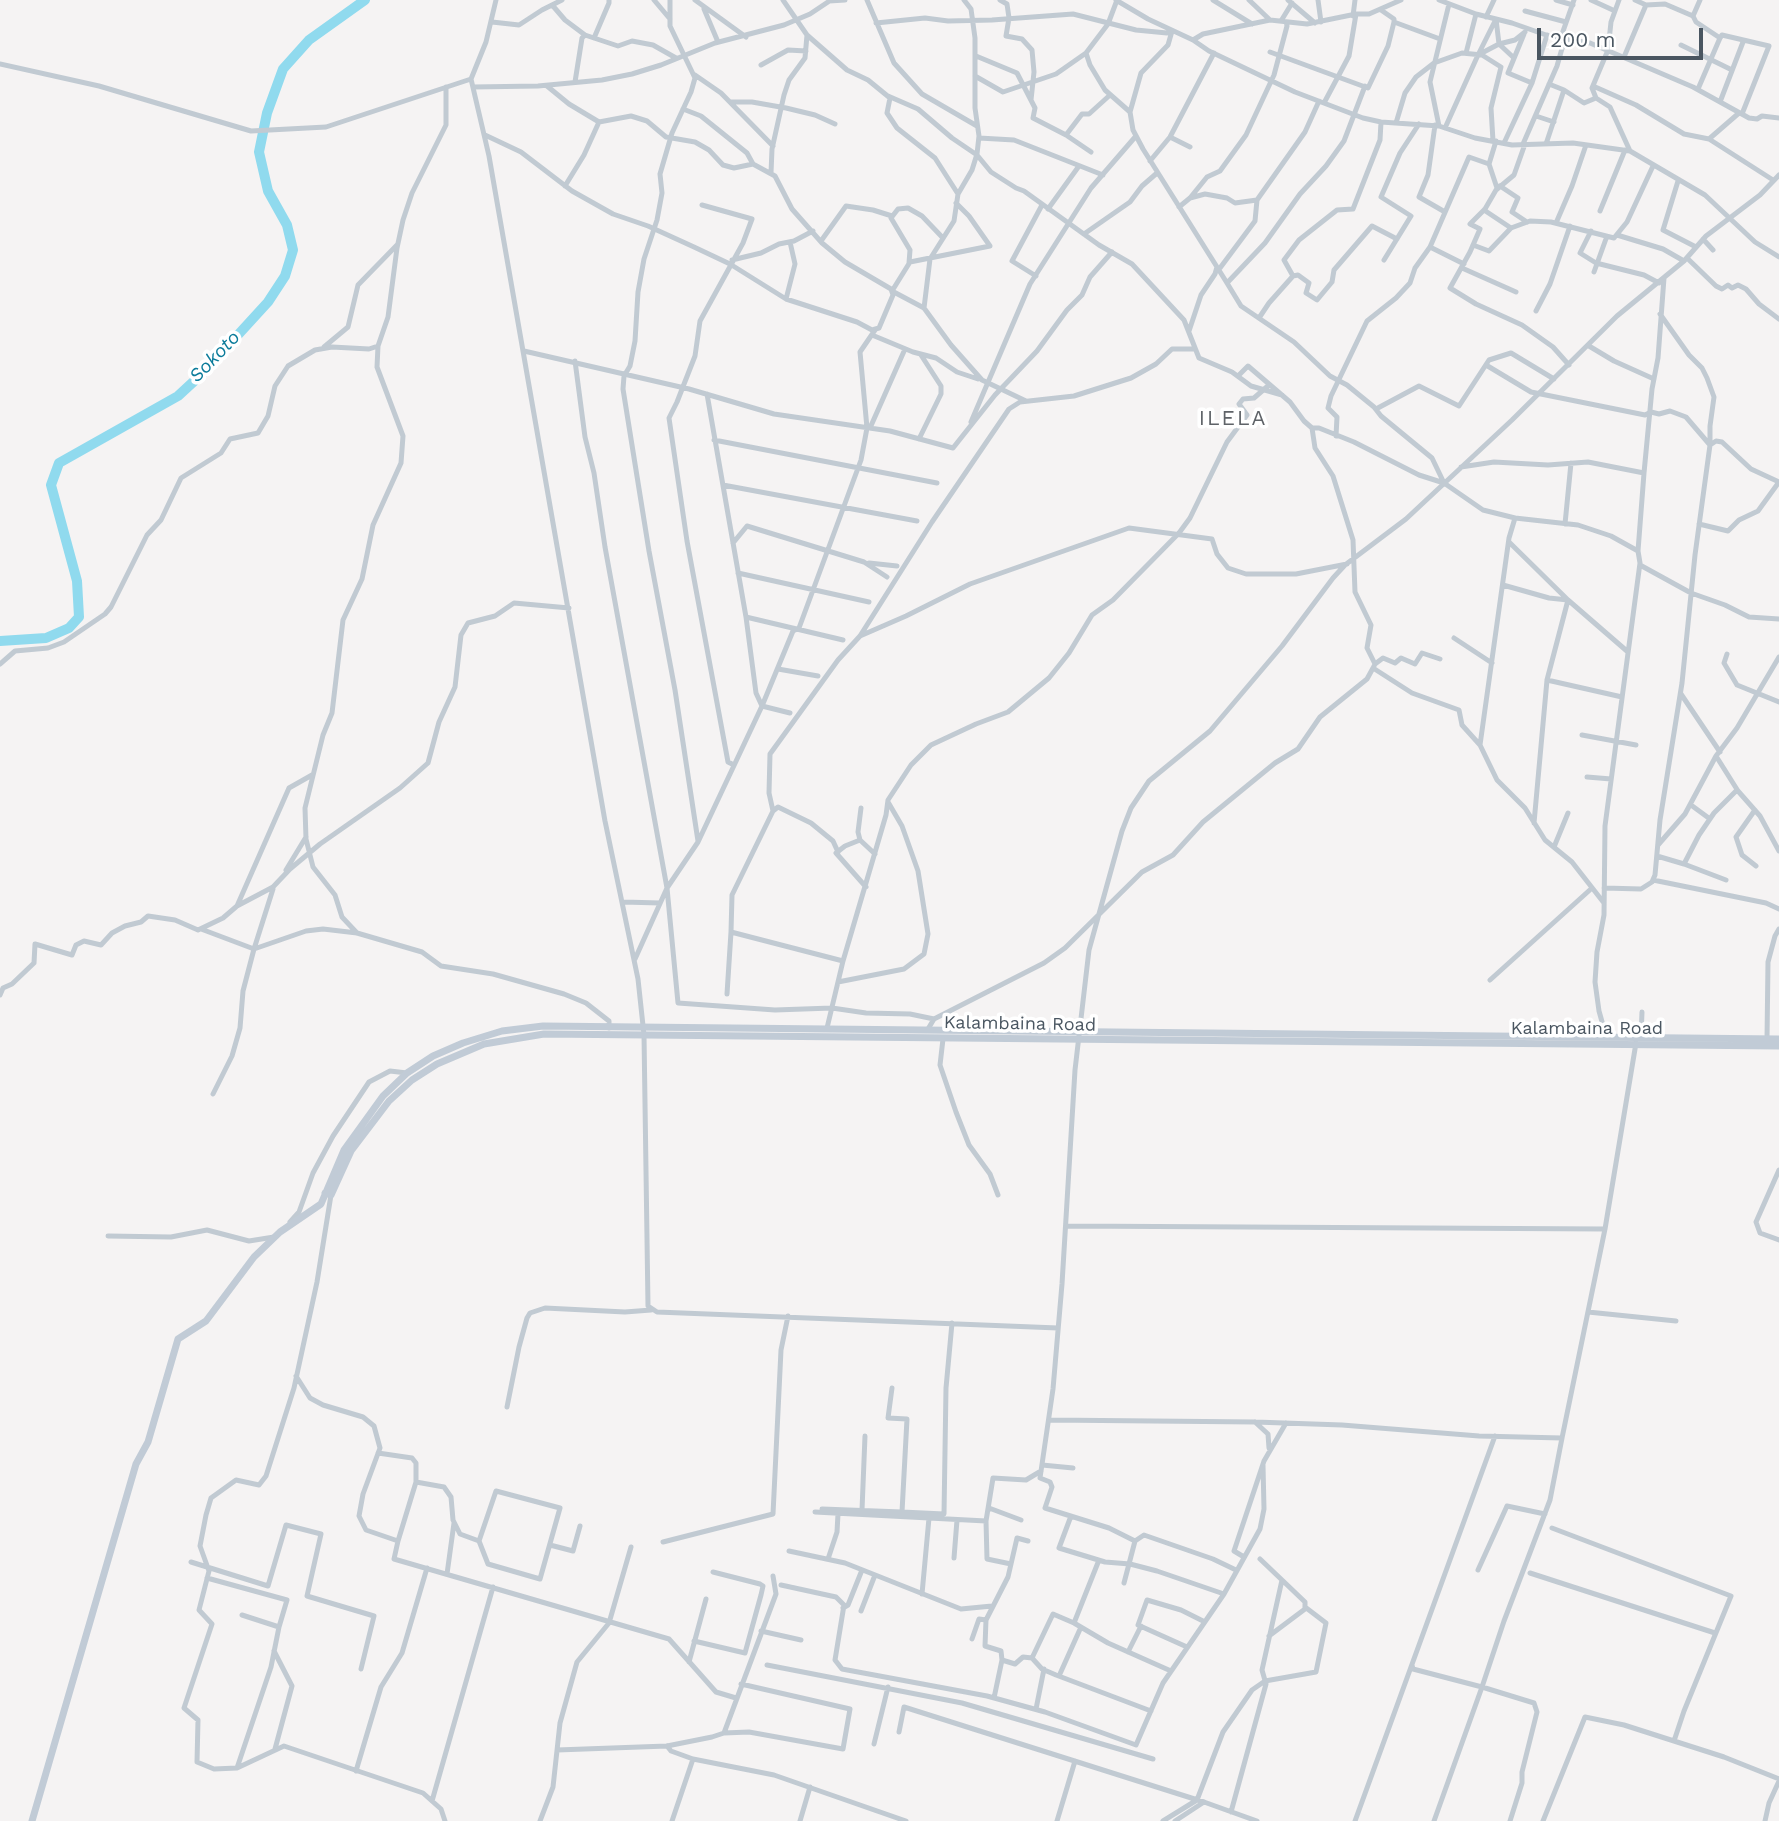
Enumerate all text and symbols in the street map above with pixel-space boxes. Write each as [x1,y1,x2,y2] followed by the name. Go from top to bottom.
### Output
[1541,14,1707,58] scale bar
[1550,27,1616,52] text: 200 m
[185,326,245,388] water label: Sokoto
[1199,406,1267,432] district label: ILELA
[944,1012,1096,1036] street label: Kalambaina Road
[1511,1018,1663,1040] street label: Kalambaina Road

